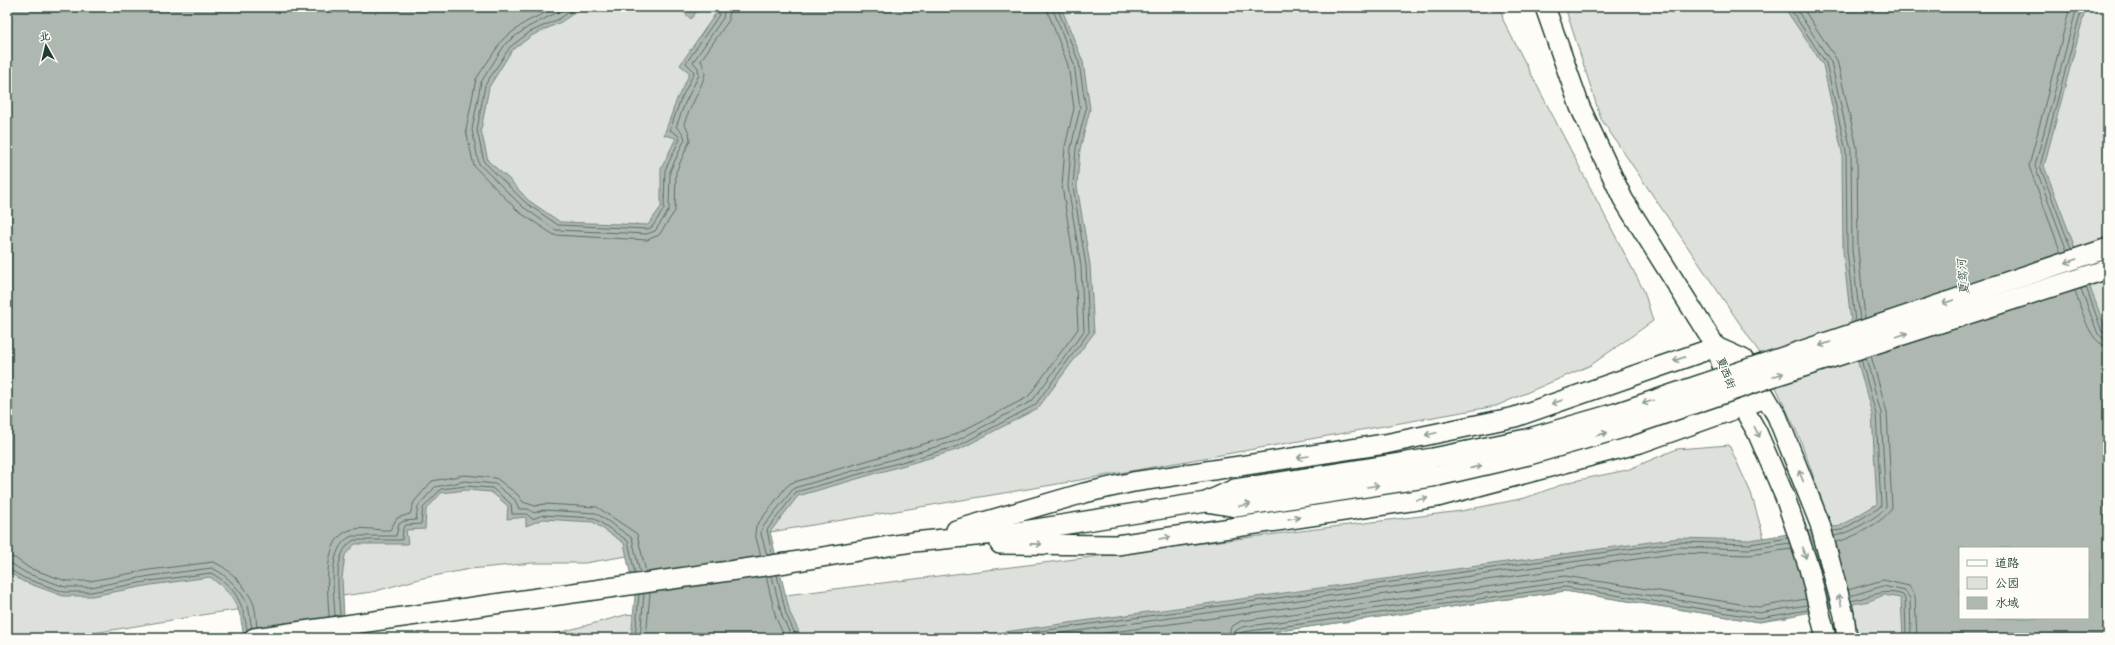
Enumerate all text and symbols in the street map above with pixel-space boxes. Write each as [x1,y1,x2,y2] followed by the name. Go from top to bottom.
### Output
[26,26,66,66] north arrow
[38,26,51,47] text: 北
[1950,256,1976,296] water label: 夏驾河
[2065,257,2077,265] one-way arrow
[1942,299,1954,307] one-way arrow
[1895,331,1908,338] one-way arrow
[1818,341,1831,348] one-way arrow
[1711,354,1741,393] street label: 夏西街
[1674,356,1686,364] one-way arrow
[1771,371,1784,378] one-way arrow
[1550,399,1563,406] one-way arrow
[1643,399,1655,407] one-way arrow
[1753,426,1761,438] one-way arrow
[1595,430,1608,437] one-way arrow
[1425,431,1438,439] one-way arrow
[1297,453,1310,461] one-way arrow
[1469,463,1482,470] one-way arrow
[1797,471,1804,483] one-way arrow
[1367,482,1380,490] one-way arrow
[1415,495,1428,503] one-way arrow
[1238,501,1251,509] one-way arrow
[1287,514,1300,522] one-way arrow
[1158,534,1171,542] one-way arrow
[1029,540,1042,548] one-way arrow
[1801,546,1808,559] one-way arrow
[1959,547,2089,619] legend
[1995,552,2019,574] text: 道路
[1995,572,2019,594] text: 公园
[1995,592,2019,614] text: 水域
[1836,593,1844,606] one-way arrow

